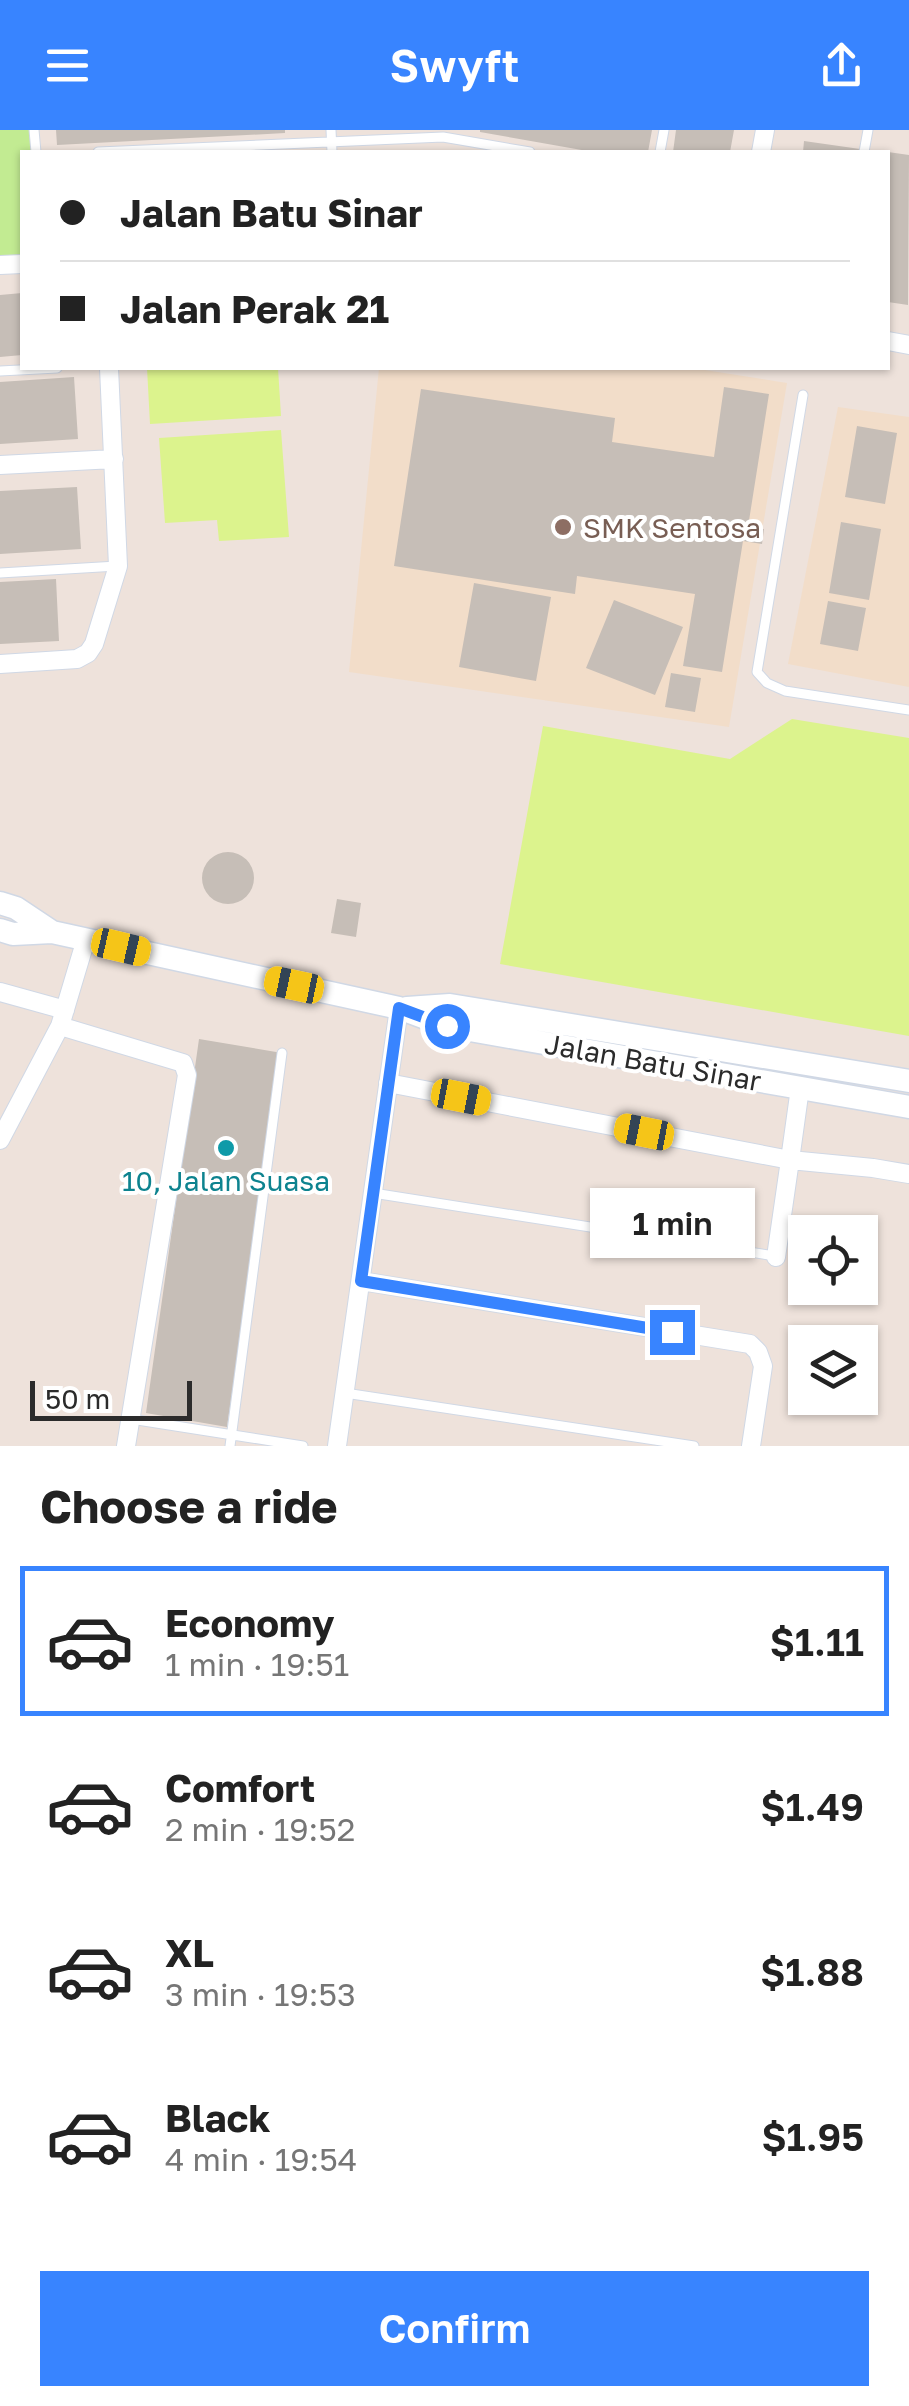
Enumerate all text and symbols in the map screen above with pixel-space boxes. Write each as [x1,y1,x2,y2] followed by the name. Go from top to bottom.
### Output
[40,38,95,93] icon: menu
[390,38,519,92] text: Swyft
[814,38,869,93] icon: share
[120,190,423,235] text: Jalan Batu Sinar
[120,286,389,331] text: Jalan Perak 21
[583,511,761,544] place label: SMK Sentosa
[552,516,574,538] marker: SMK Sentosa
[88,926,154,968] car
[262,964,326,1006] car
[425,1004,470,1049] route start
[542,1027,764,1097] street label: Jalan Batu Sinar
[429,1077,493,1117] car
[612,1112,676,1152] car
[215,1137,237,1159] marker: 10, Jalan Suasa
[122,1164,330,1197] place label: 10, Jalan Suasa
[590,1187,754,1257] callout: 1 min
[632,1204,713,1242] text: 1 min
[788,1215,878,1415] map controls
[788,1215,878,1305] button: locate
[650,1310,695,1355] route end
[788,1325,878,1415] button: layers
[30,1376,192,1420] scale bar
[45,1382,110,1415] text: 50 m
[40,1479,338,1533] text: Choose a ride
[45,1596,135,1686] icon: car
[165,1600,334,1645] text: Economy
[770,1619,864,1664] text: $1.11
[165,1645,349,1683] text: 1 min · 19:51
[45,1761,135,1851] icon: car
[165,1765,315,1810] text: Comfort
[760,1784,864,1829] text: $1.49
[165,1810,355,1848] text: 2 min · 19:52
[45,1926,135,2016] icon: car
[165,1930,214,1975] text: XL
[760,1949,864,1994] text: $1.88
[165,1975,356,2013] text: 3 min · 19:53
[45,2091,135,2181] icon: car
[165,2095,270,2140] text: Black
[762,2114,864,2159] text: $1.95
[165,2140,357,2178] text: 4 min · 19:54
[40,2271,869,2386] button: Confirm

